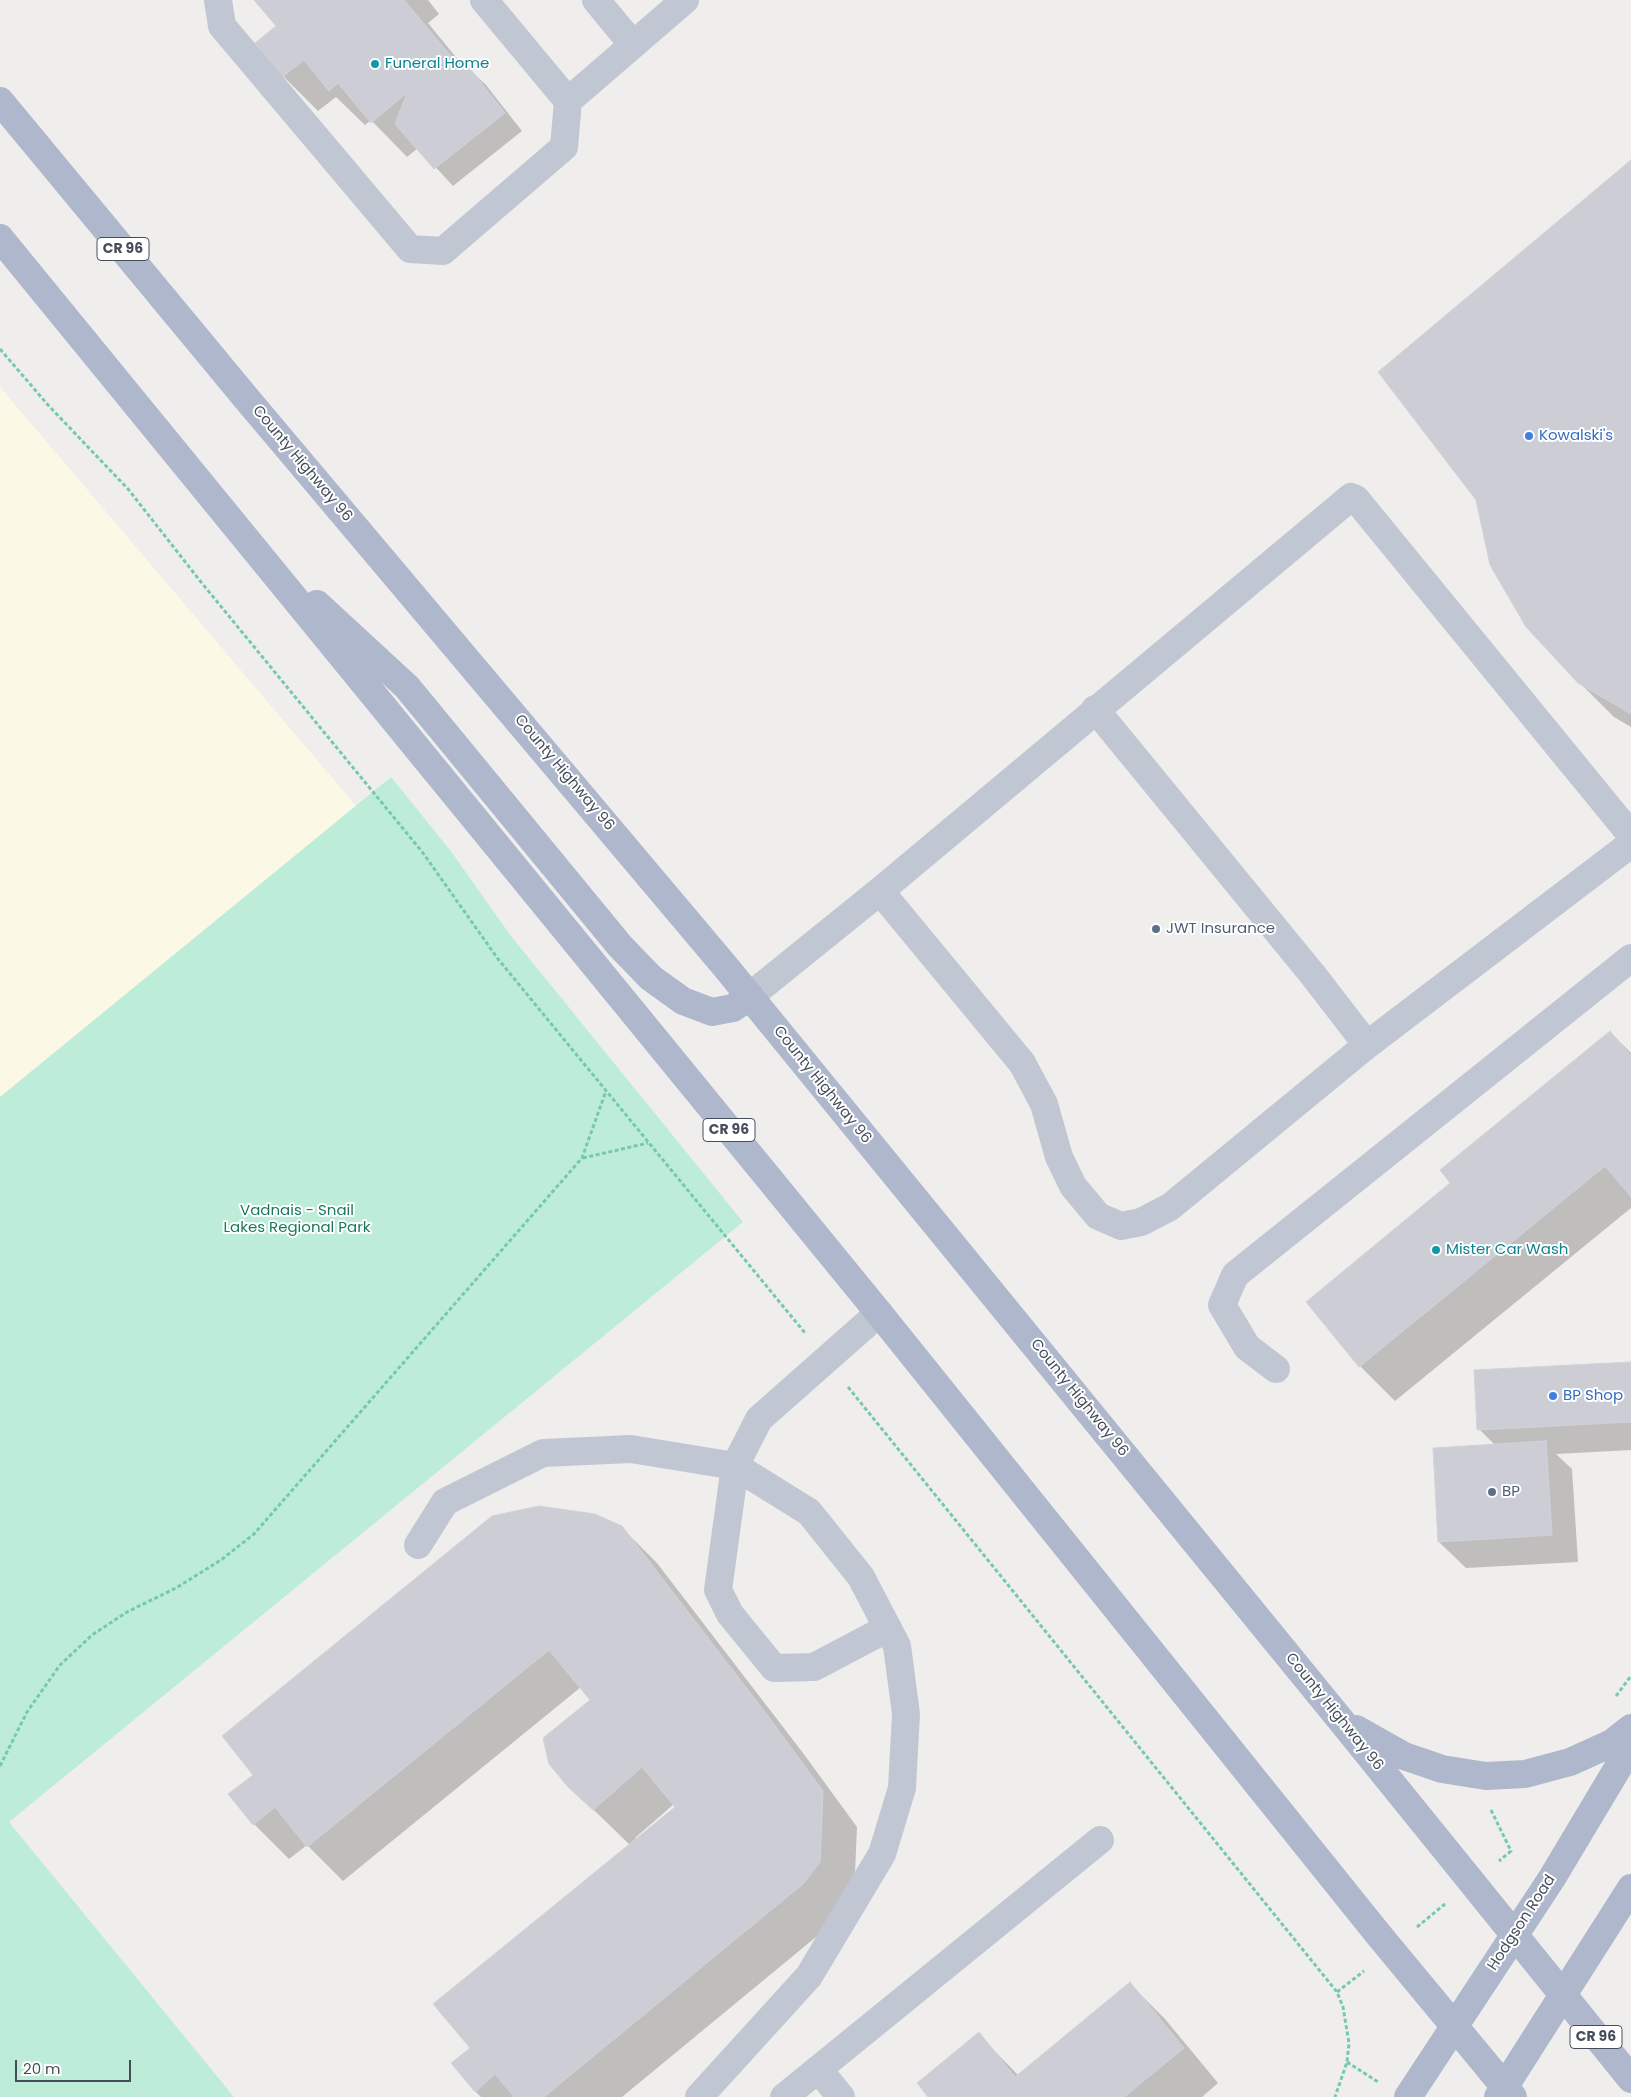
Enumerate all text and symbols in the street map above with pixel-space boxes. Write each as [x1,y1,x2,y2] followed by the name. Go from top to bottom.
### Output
[385,55,489,73] place label: Funeral Home
[369,58,381,70] marker: Funeral Home
[97,238,149,260] road number: CR 96
[248,402,356,526] street label: County Highway 96
[1539,427,1613,445] place label: Kowalski's
[1523,430,1535,442] marker: Kowalski's
[510,711,618,835] street label: County Highway 96
[1166,920,1275,938] place label: JWT Insurance
[1150,923,1162,935] marker: JWT Insurance
[769,1023,875,1147] street label: County Highway 96
[703,1118,755,1142] road number: CR 96
[224,1202,370,1237] park label: Vadnais - Snail Lakes Regional Park
[1446,1241,1568,1259] place label: Mister Car Wash
[1430,1244,1442,1256] marker: Mister Car Wash
[1026,1336,1132,1460] street label: County Highway 96
[1563,1387,1623,1405] place label: BP Shop
[1547,1390,1559,1402] marker: BP Shop
[1502,1483,1520,1501] place label: BP
[1486,1486,1498,1498] marker: BP
[1281,1650,1387,1774] street label: County Highway 96
[1484,1872,1560,1974] street label: Hodgson Road
[1570,2025,1622,2048] road number: CR 96
[18,2050,134,2082] scale bar
[23,2058,61,2079] text: 20 m

